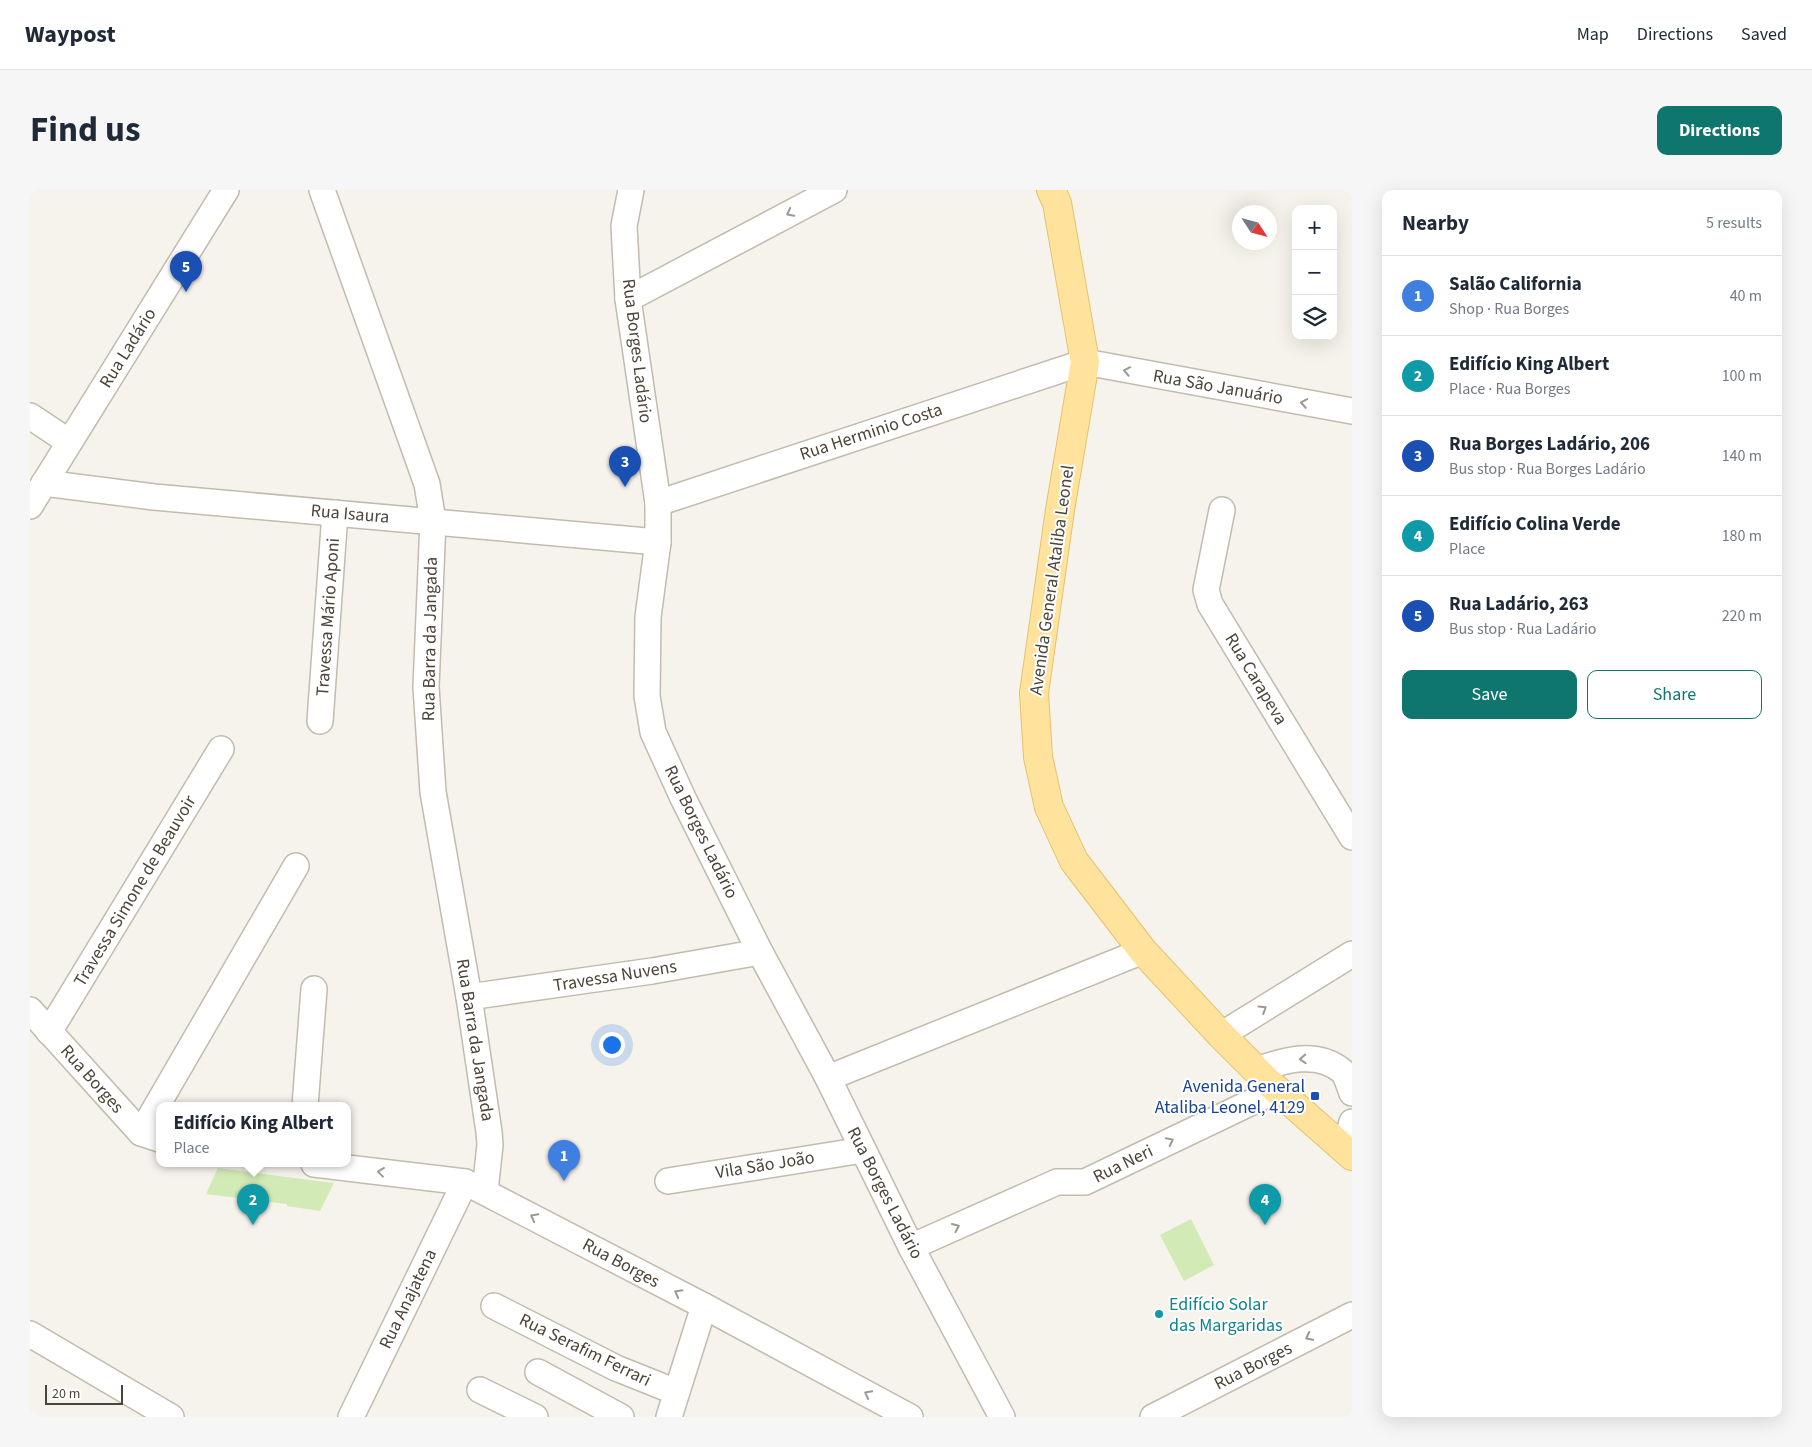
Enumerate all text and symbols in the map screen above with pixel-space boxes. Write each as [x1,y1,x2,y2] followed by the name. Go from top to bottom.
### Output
[25,17,116,52] text: Waypost
[1577,22,1609,47] text: Map
[1637,22,1713,47] text: Directions
[1741,22,1787,47] text: Saved
[30,105,140,155] text: Find us
[1657,106,1782,155] button: Directions
[1232,205,1277,250] north arrow
[1292,205,1337,340] map controls
[1292,205,1337,250] button: +
[787,207,796,217] one-way arrow
[1402,208,1469,238] text: Nearby
[1706,212,1762,234] text: 5 results
[1292,250,1337,295] button: −
[170,251,202,292] pin: 5
[1449,271,1582,298] text: Salão California
[616,277,658,425] street label: Rua Borges Ladário
[1414,285,1422,307] text: 1
[1730,285,1762,307] text: 40 m
[1292,295,1337,340] button: layers
[1449,298,1569,320] text: Shop · Rua Borges
[94,303,162,393] street label: Rua Ladário
[1449,351,1609,378] text: Edifício King Albert
[1151,363,1285,411] street label: Rua São Januário
[1414,365,1422,387] text: 2
[1722,365,1762,387] text: 100 m
[1123,366,1131,376] one-way arrow
[1449,378,1571,400] text: Place · Rua Borges
[796,397,946,467] street label: Rua Herminio Costa
[1300,398,1308,408] one-way arrow
[1449,431,1650,458] text: Rua Borges Ladário, 206
[1414,445,1422,467] text: 3
[1722,445,1762,467] text: 140 m
[609,446,641,487] pin: 3
[1449,458,1646,480] text: Bus stop · Rua Borges Ladário
[1023,463,1081,697] street label: Avenida General Ataliba Leonel
[310,498,390,530] street label: Rua Isaura
[1449,511,1621,538] text: Edifício Colina Verde
[1414,525,1422,547] text: 4
[1722,525,1762,547] text: 180 m
[310,537,346,697] street label: Travessa Mário Aponi
[1449,538,1485,560] text: Place
[416,557,444,721] street label: Rua Barra da Jangada
[1449,591,1589,618] text: Rua Ladário, 263
[1414,605,1422,627] text: 5
[1722,605,1762,627] text: 220 m
[1449,618,1597,640] text: Bus stop · Rua Ladário
[1219,628,1293,730] street label: Rua Carapeva
[1402,670,1577,719] button: Save
[1587,670,1762,719] button: Share
[658,761,744,903] street label: Rua Borges Ladário
[68,790,203,991] street label: Travessa Simone de Beauvoir
[551,954,679,998] street label: Travessa Nuvens
[450,957,500,1123] street label: Rua Barra da Jangada
[1257,1006,1266,1016] one-way arrow
[599,1032,625,1058] your location
[54,1039,130,1119] street label: Rua Borges
[1299,1054,1307,1065] one-way arrow
[1155,1074,1305,1120] place label: Avenida General Ataliba Leonel, 4129
[1309,1090,1321,1102] marker: Avenida General Ataliba Leonel, 4129
[156,1102,351,1167] popup
[173,1110,334,1137] text: Edifício King Albert
[841,1123,929,1263] street label: Rua Borges Ladário
[173,1137,210,1159] text: Place
[1164,1138,1173,1148] one-way arrow
[1089,1139,1157,1189] street label: Rua Neri
[548,1140,580,1181] pin: 1
[714,1145,816,1185] street label: Vila São João
[376,1167,384,1178] one-way arrow
[237,1184,269,1225] pin: 2
[1249,1184,1281,1225] pin: 4
[530,1213,539,1223] one-way arrow
[951,1223,960,1234] one-way arrow
[578,1232,664,1294] street label: Rua Borges
[373,1245,443,1353] street label: Rua Anajatena
[674,1289,683,1299] one-way arrow
[1169,1292,1283,1338] place label: Edifício Solar das Margaridas
[515,1307,655,1393] street label: Rua Serafim Ferrari
[1153,1308,1165,1320] marker: Edifício Solar das Margaridas
[1305,1331,1314,1341] one-way arrow
[1210,1336,1296,1396] street label: Rua Borges
[45,1382,122,1405] scale bar
[52,1384,80,1404] text: 20 m
[864,1390,873,1400] one-way arrow

